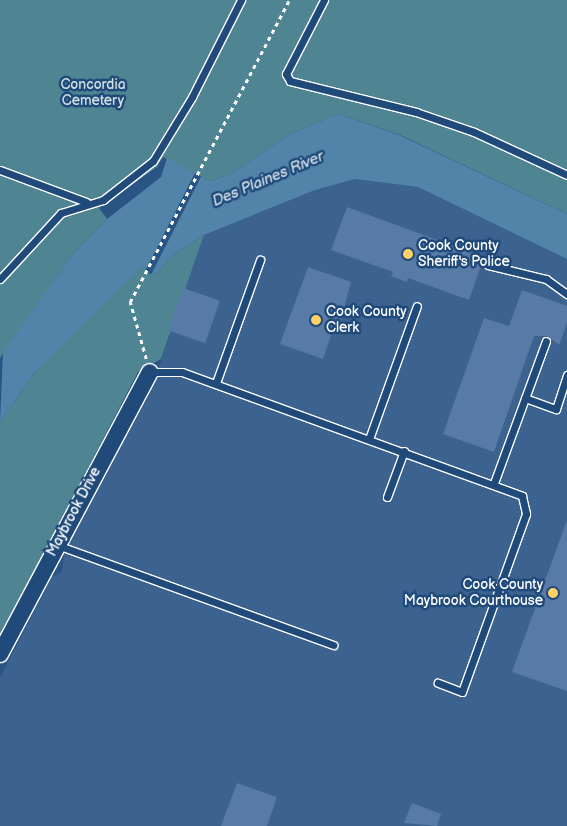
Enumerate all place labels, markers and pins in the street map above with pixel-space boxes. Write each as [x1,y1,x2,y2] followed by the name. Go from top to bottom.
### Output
[418,238,510,270] place label: Cook County Sheriff's Police
[402,248,414,260] marker: Cook County Sheriff's Police
[326,304,407,336] place label: Cook County Clerk
[310,314,322,326] marker: Cook County Clerk
[404,577,543,610] place label: Cook County Maybrook Courthouse
[547,587,559,599] marker: Cook County Maybrook Courthouse

